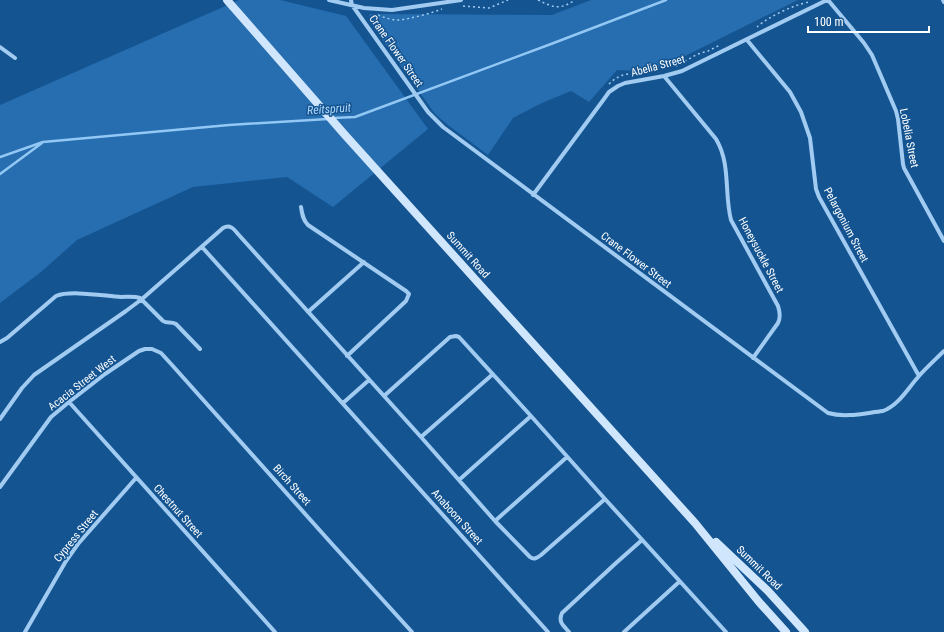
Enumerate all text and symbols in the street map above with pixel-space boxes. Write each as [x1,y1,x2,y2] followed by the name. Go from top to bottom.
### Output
[808,8,929,34] scale bar
[366,12,426,90] street label: Crane Flower Street
[814,15,844,29] text: 100 m
[629,53,687,79] street label: Abelia Street
[307,100,352,118] water label: Reitspruit
[897,107,921,169] street label: Lobelia Street
[821,185,871,265] street label: Pelargonium Street
[736,215,786,295] street label: Honeysuckle Street
[444,229,492,281] street label: Summit Road
[598,229,674,291] street label: Crane Flower Street
[46,353,118,413] street label: Acacia Street West
[270,462,314,508] street label: Birch Street
[151,482,205,540] street label: Chestnut Street
[429,487,485,547] street label: Anaboom Street
[51,507,101,565] street label: Cypress Street
[734,543,784,593] street label: Summit Road

